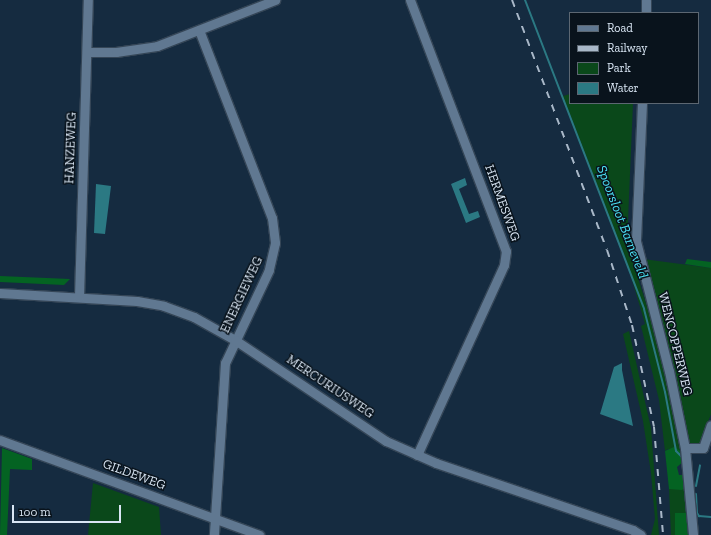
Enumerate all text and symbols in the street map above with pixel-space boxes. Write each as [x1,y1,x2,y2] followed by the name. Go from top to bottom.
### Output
[569,12,699,104] legend
[607,21,633,35] text: Road
[607,41,648,55] text: Railway
[607,61,631,75] text: Park
[607,81,639,95] text: Water
[62,112,80,184] street label: HANZEWEG
[481,163,523,243] street label: HERMESWEG
[593,163,651,281] water label: Spoorsloot Barneveld
[218,254,266,336] street label: ENERGIEWEG
[655,291,695,397] street label: WENCOPPERWEG
[283,352,377,422] street label: MERCURIUSWEG
[100,456,168,494] street label: GILDEWEG
[14,497,123,523] scale bar
[19,505,51,519] text: 100 m

